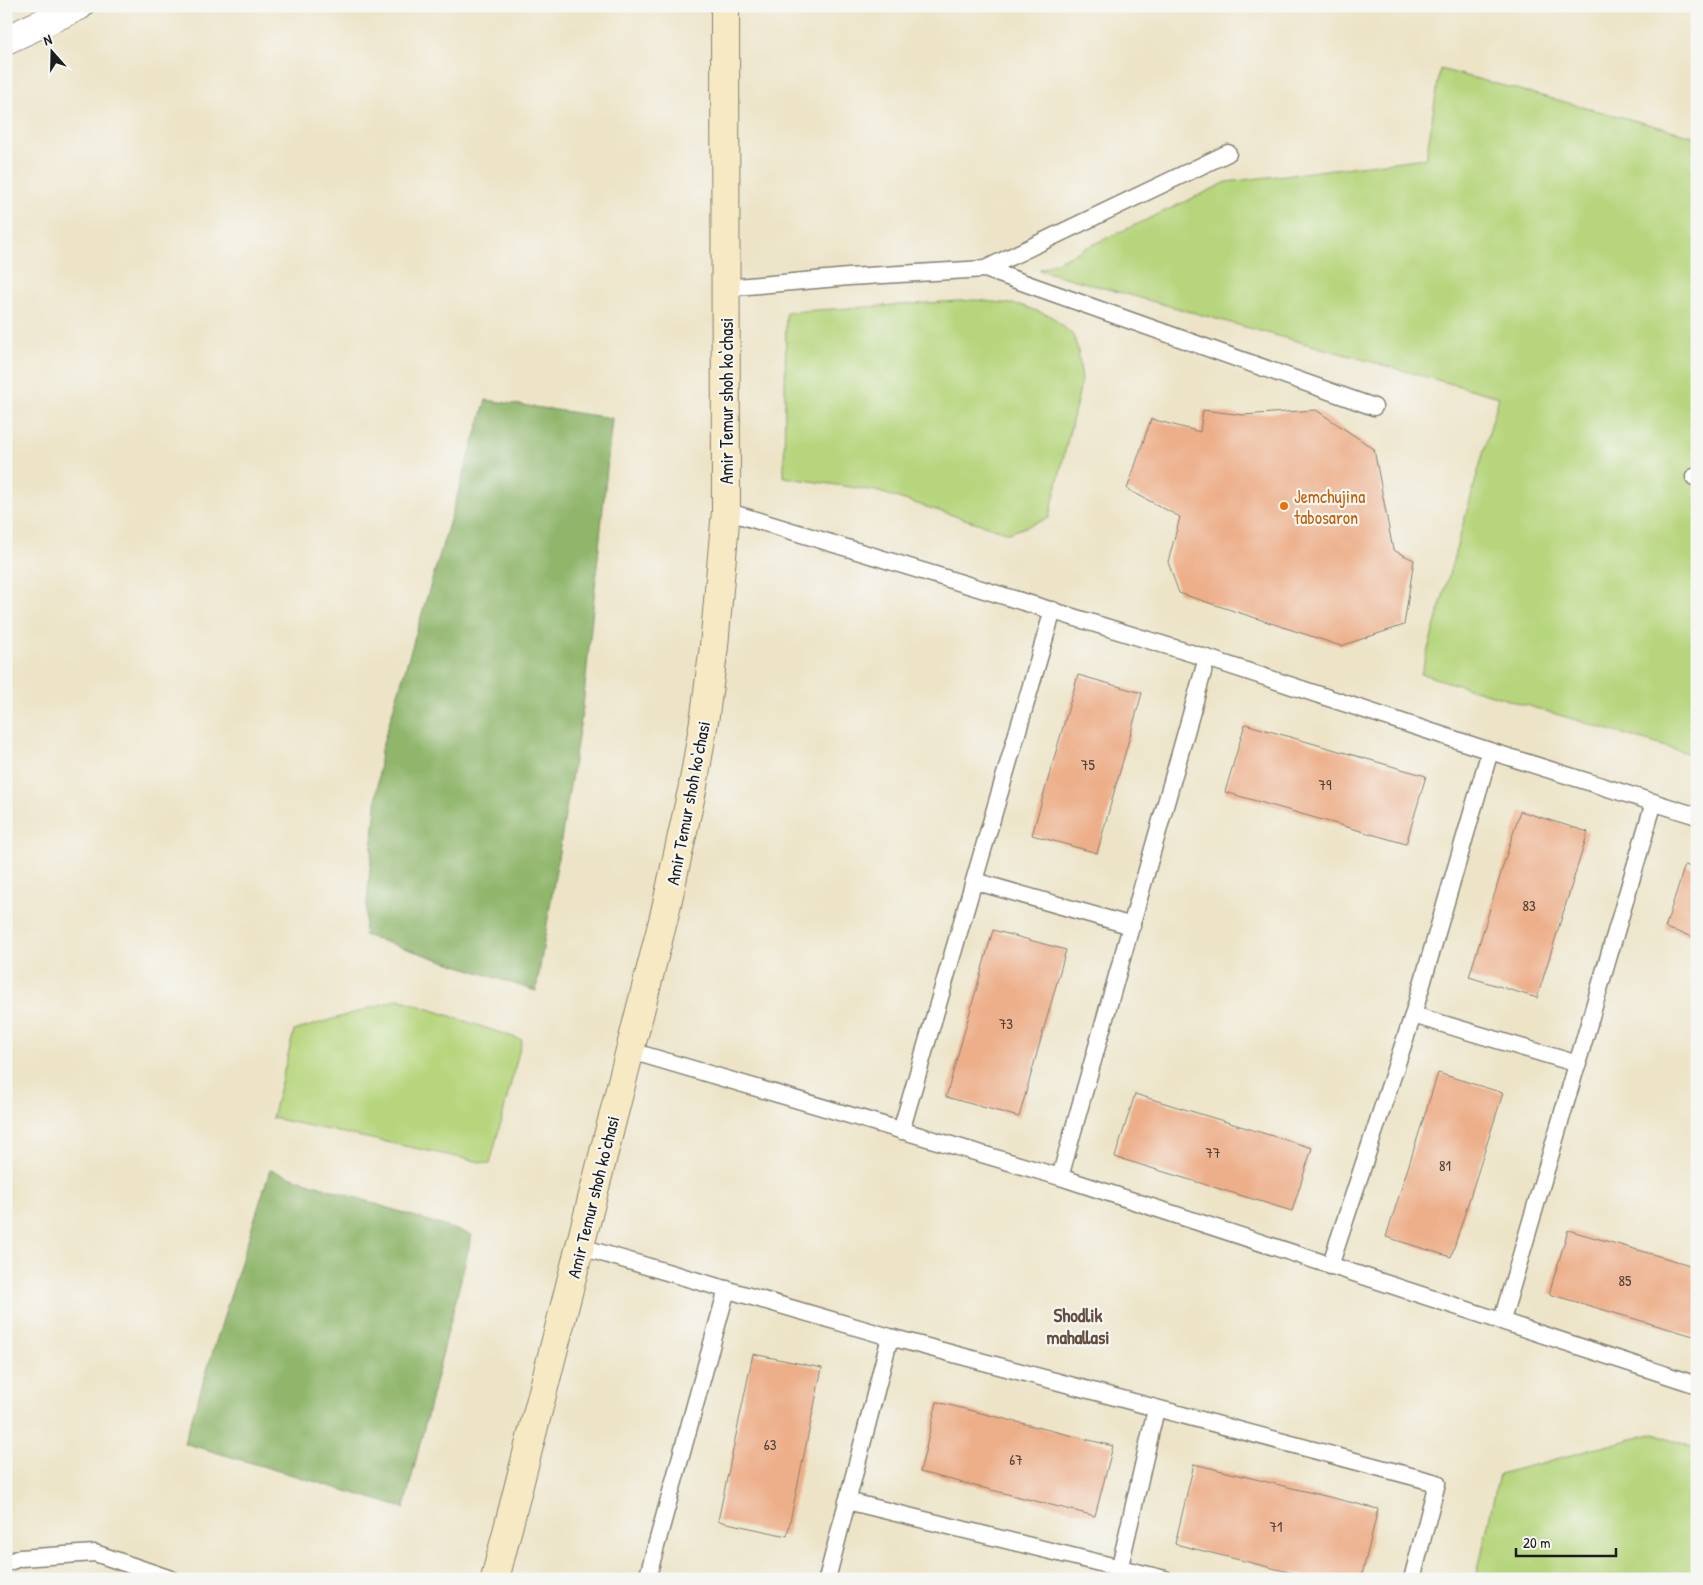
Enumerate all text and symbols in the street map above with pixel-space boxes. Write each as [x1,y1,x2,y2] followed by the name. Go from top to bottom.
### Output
[28,28,78,78] north arrow
[41,29,55,50] text: N
[714,318,739,484] street label: Amir Temur shoh ko‘chasi
[1294,484,1365,530] place label: Jemchujina tabosaron
[1278,500,1290,512] marker: Jemchujina tabosaron
[660,719,716,887] street label: Amir Temur shoh ko‘chasi
[1081,754,1096,775] house number: 75
[1319,774,1332,795] house number: 79
[1522,895,1536,916] house number: 83
[999,1013,1013,1034] house number: 73
[561,1113,625,1281] street label: Amir Temur shoh ko‘chasi
[1206,1142,1220,1163] house number: 77
[1439,1155,1451,1176] house number: 81
[1619,1270,1632,1291] house number: 85
[1046,1302,1110,1350] district label: Shodlik mahallasi
[764,1434,777,1455] house number: 63
[1009,1449,1023,1470] house number: 67
[1270,1516,1282,1537] house number: 71
[1516,1525,1616,1557] scale bar
[1523,1532,1550,1553] text: 20 m

